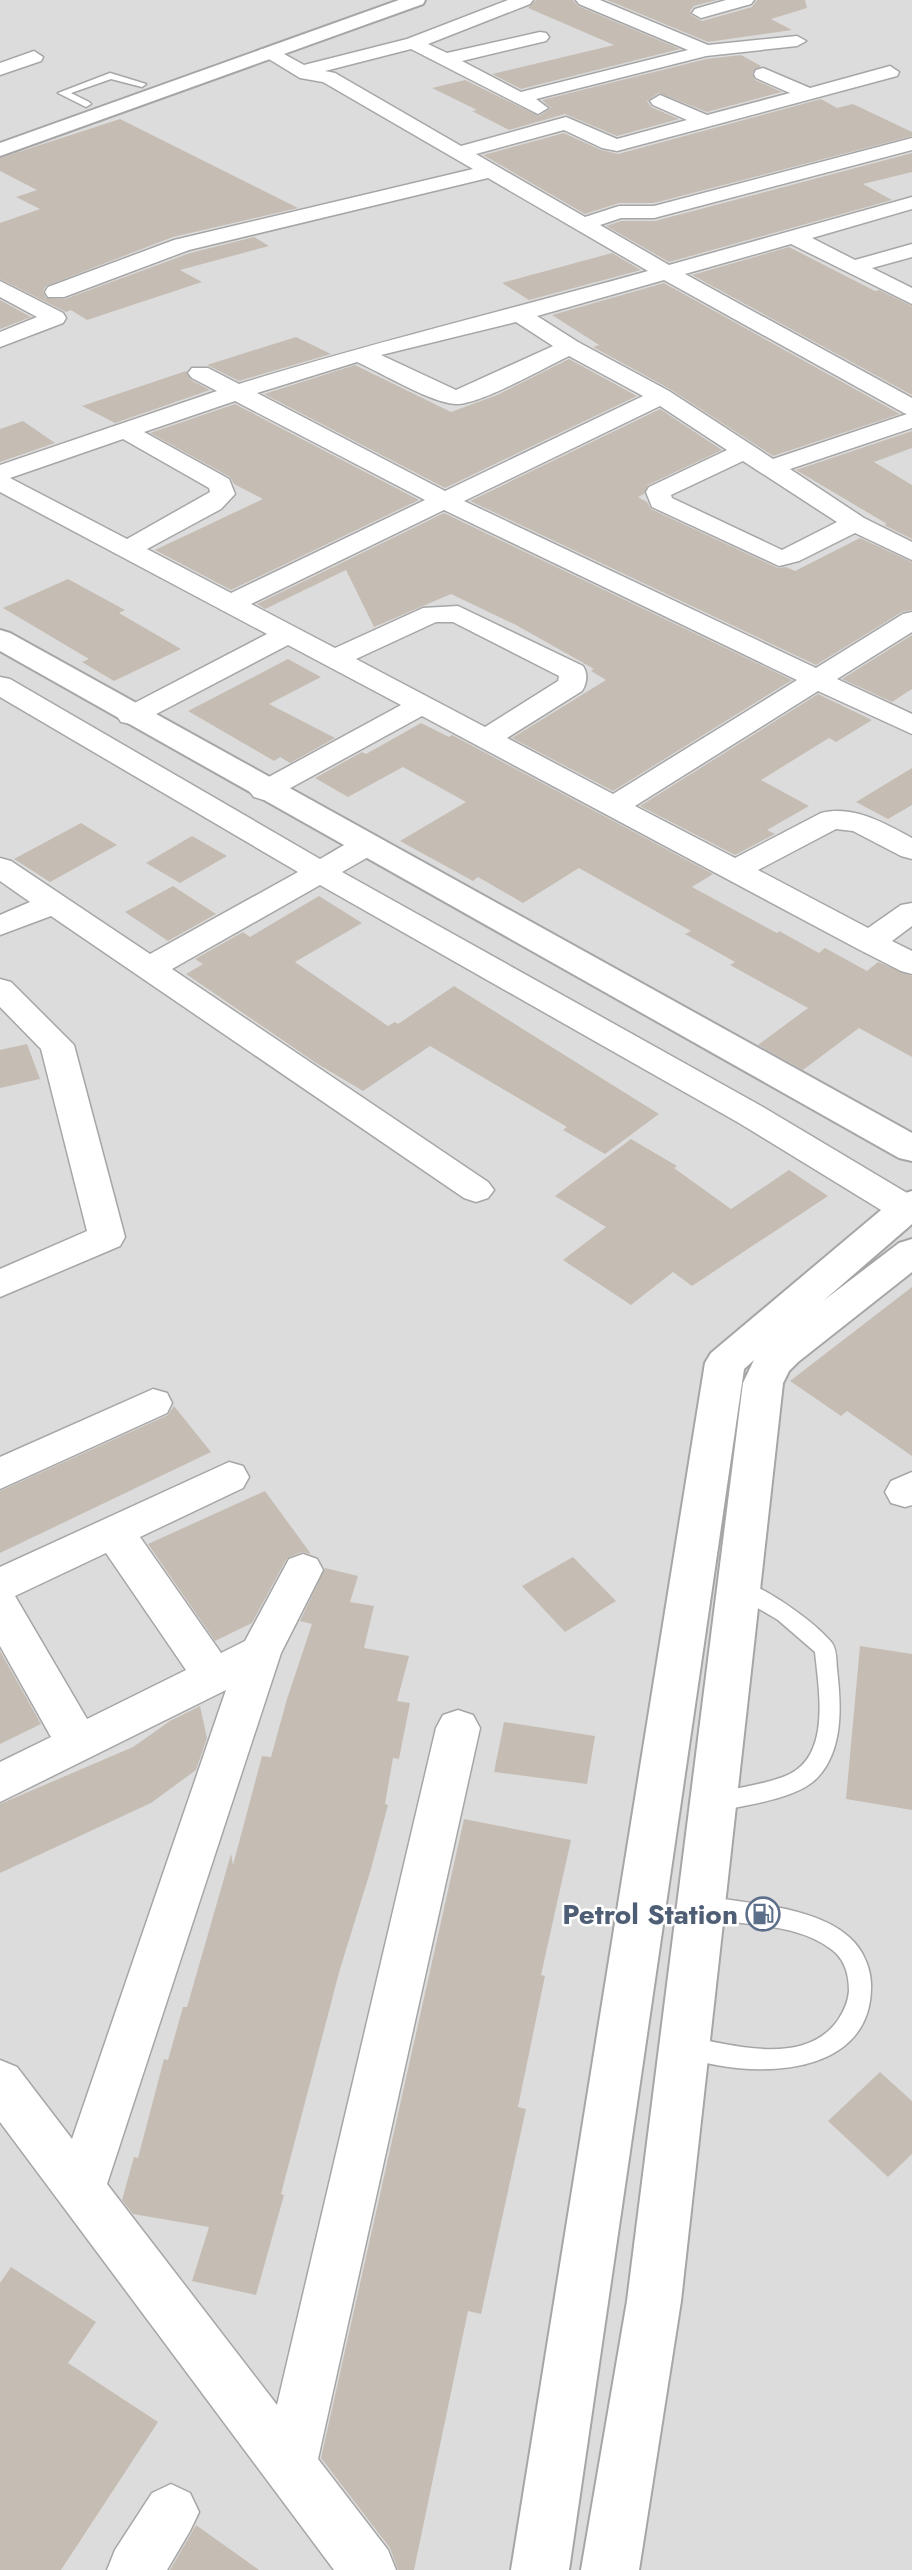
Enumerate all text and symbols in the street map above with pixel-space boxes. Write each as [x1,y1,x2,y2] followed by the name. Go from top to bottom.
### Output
[562,1894,738,1935] place label: Petrol Station
[744,1895,782,1933] fuel station icon: Petrol Station

